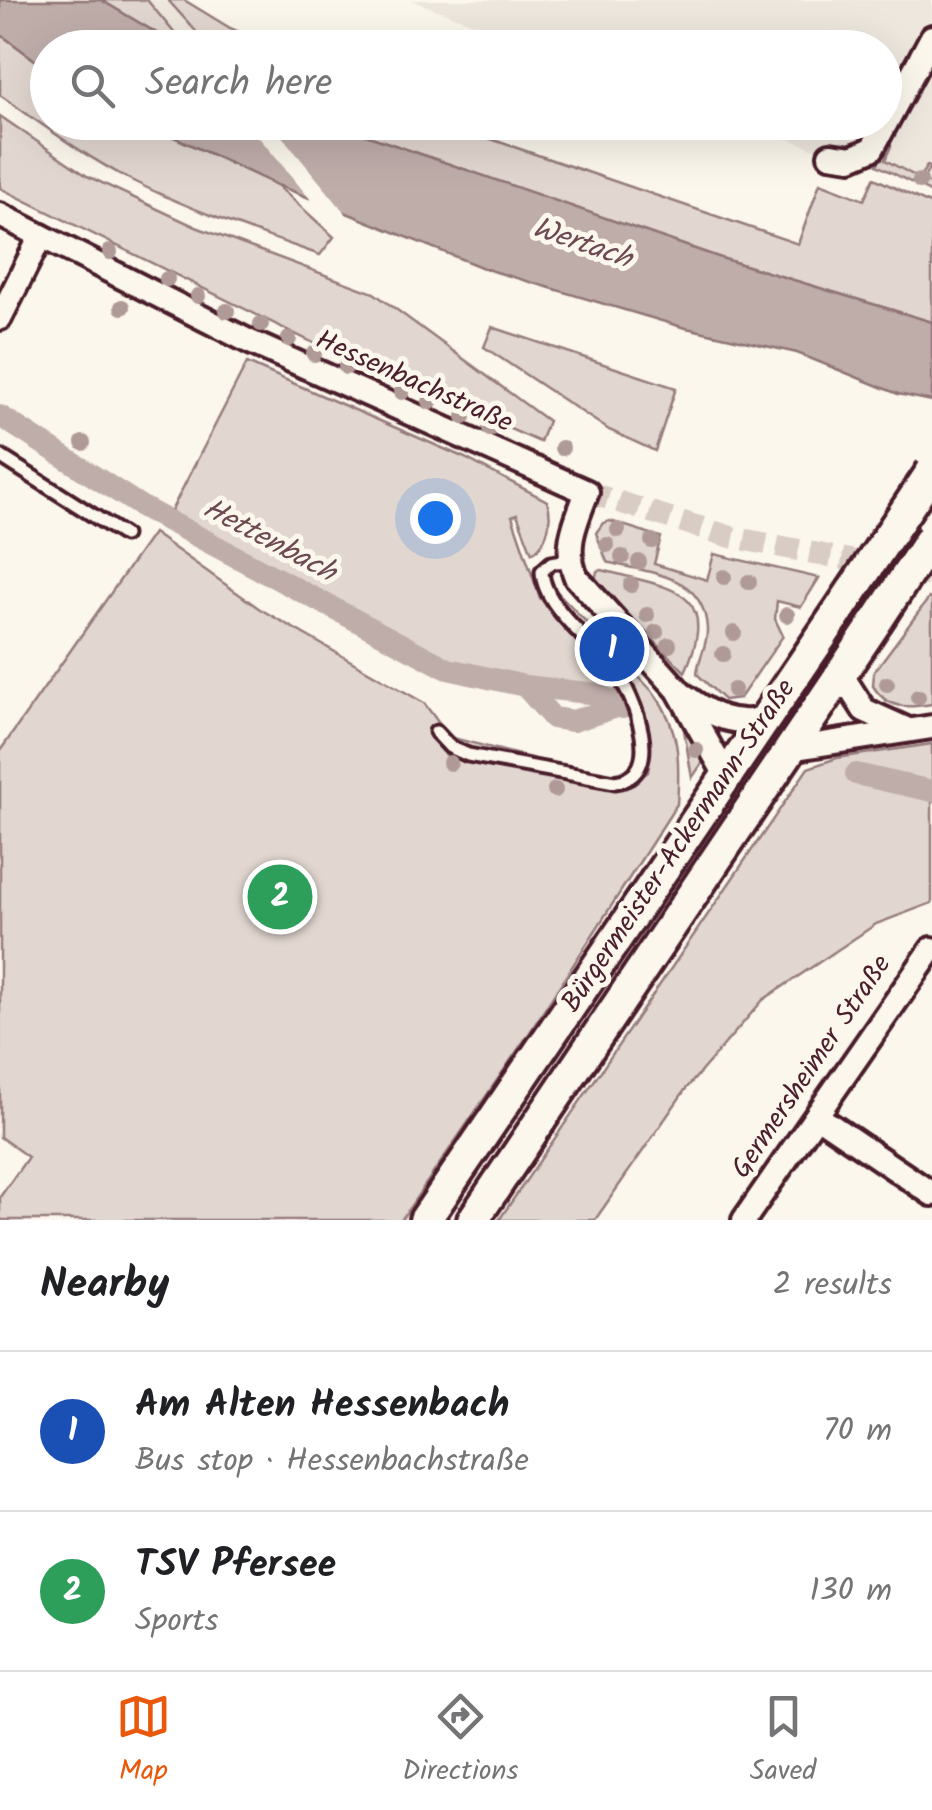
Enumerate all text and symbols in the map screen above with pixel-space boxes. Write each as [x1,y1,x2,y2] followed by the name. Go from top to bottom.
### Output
[30,30,902,140] search box
[145,55,332,115] text: Search here
[65,58,120,113] icon: search
[526,205,641,284] water label: Wertach
[308,318,520,446] street label: Hessenbachstraße
[193,486,347,598] water label: Hettenbach
[410,493,461,544] your location
[580,612,644,686] pin: 1
[550,670,808,1022] street label: Bürgermeister-Ackermann-Straße
[248,860,312,934] pin: 2
[720,946,904,1188] street label: Germersheimer Straße
[40,1252,169,1319] text: Nearby
[773,1260,892,1311] text: 2 results
[135,1376,509,1436] text: Am Alten Hessenbach
[68,1406,77,1457] text: 1
[823,1406,892,1457] text: 70 m
[135,1436,529,1487] text: Bus stop · Hessenbachstraße
[135,1536,336,1596] text: TSV Pfersee
[63,1566,82,1617] text: 2
[809,1566,892,1617] text: 130 m
[135,1596,218,1647] text: Sports
[116,1689,171,1794] tab: Map
[402,1689,518,1794] tab: Directions
[750,1689,816,1794] tab: Saved

